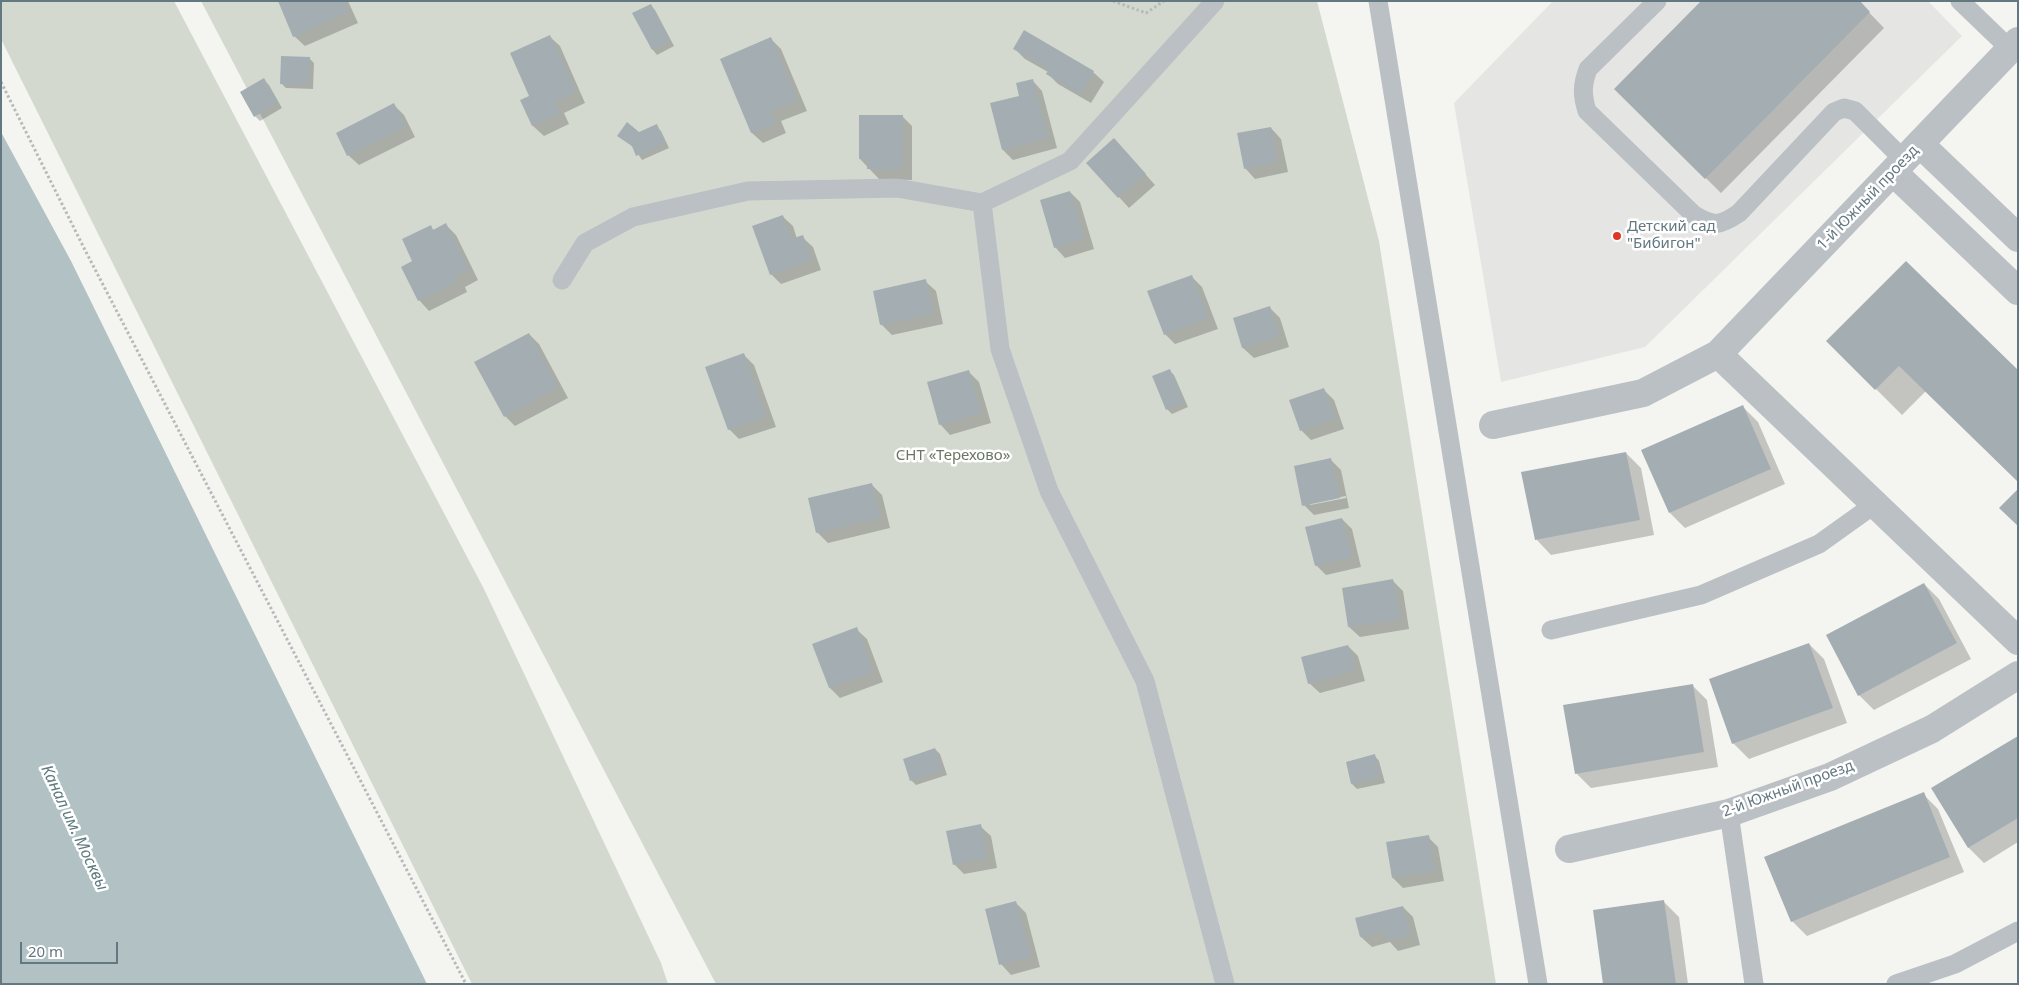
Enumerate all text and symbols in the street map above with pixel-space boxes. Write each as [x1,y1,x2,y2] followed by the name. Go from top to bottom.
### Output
[1813,142,1923,254] street label: 1-й Южный проезд
[1627,218,1716,253] place label: Детский сад "Бибигон"
[1611,230,1623,242] marker: Детский сад "Бибигон"
[896,447,1010,465] park label: СНТ «Терехово»
[1720,757,1856,821] street label: 2-й Южный проезд
[37,762,111,894] water label: Канал им. Москвы
[22,932,120,964] scale bar
[28,941,63,961] text: 20 m

